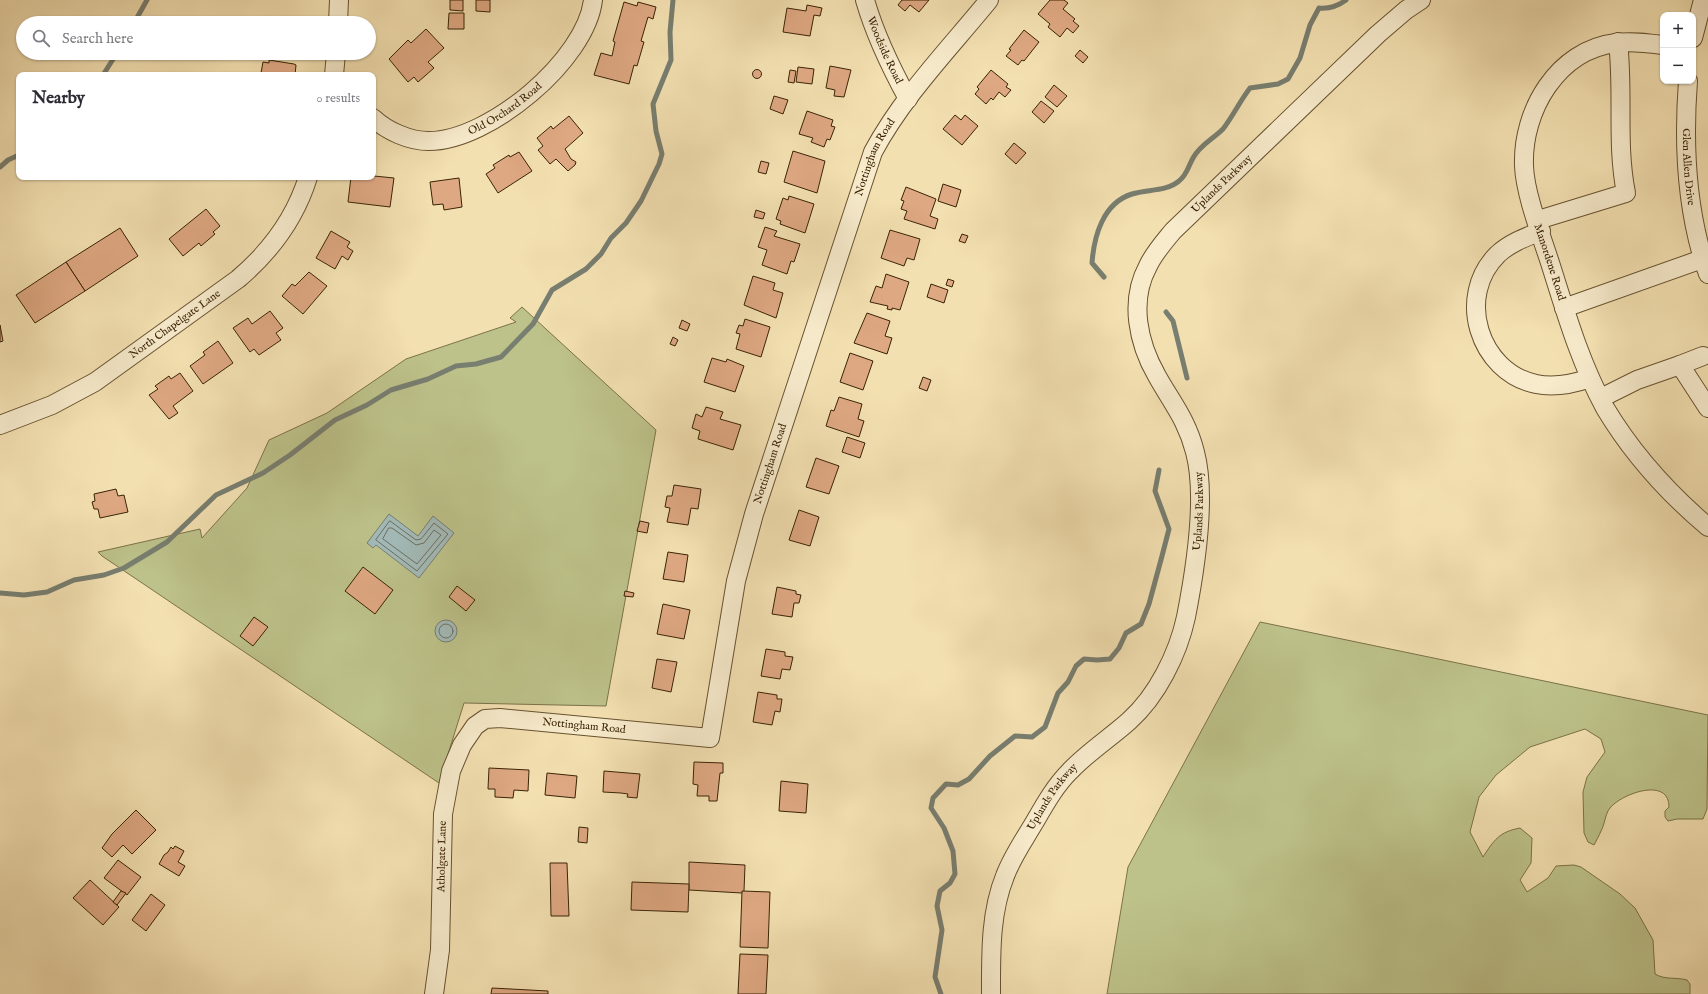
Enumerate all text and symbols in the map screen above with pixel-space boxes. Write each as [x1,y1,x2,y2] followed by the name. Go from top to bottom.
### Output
[1660,12,1696,84] map controls
[1660,12,1696,48] button: +
[864,15,906,87] street label: Woodside Road
[16,16,376,60] search box
[30,27,52,49] icon: search
[62,29,133,48] text: Search here
[1660,48,1696,84] button: −
[466,79,545,138] street label: Old Orchard Road
[32,88,85,109] text: Nearby
[316,90,360,107] text: 0 results
[852,116,898,198] street label: Nottingham Road
[1679,128,1698,206] street label: Glen Allen Drive
[1188,151,1256,217] street label: Uplands Parkway
[1530,222,1569,303] street label: Manordene Road
[127,287,223,362] street label: North Chapelgate Lane
[751,422,790,506] street label: Nottingham Road
[1190,470,1207,551] street label: Uplands Parkway
[541,715,627,737] street label: Nottingham Road
[1024,760,1081,833] street label: Uplands Parkway
[434,821,450,893] street label: Atholgate Lane

